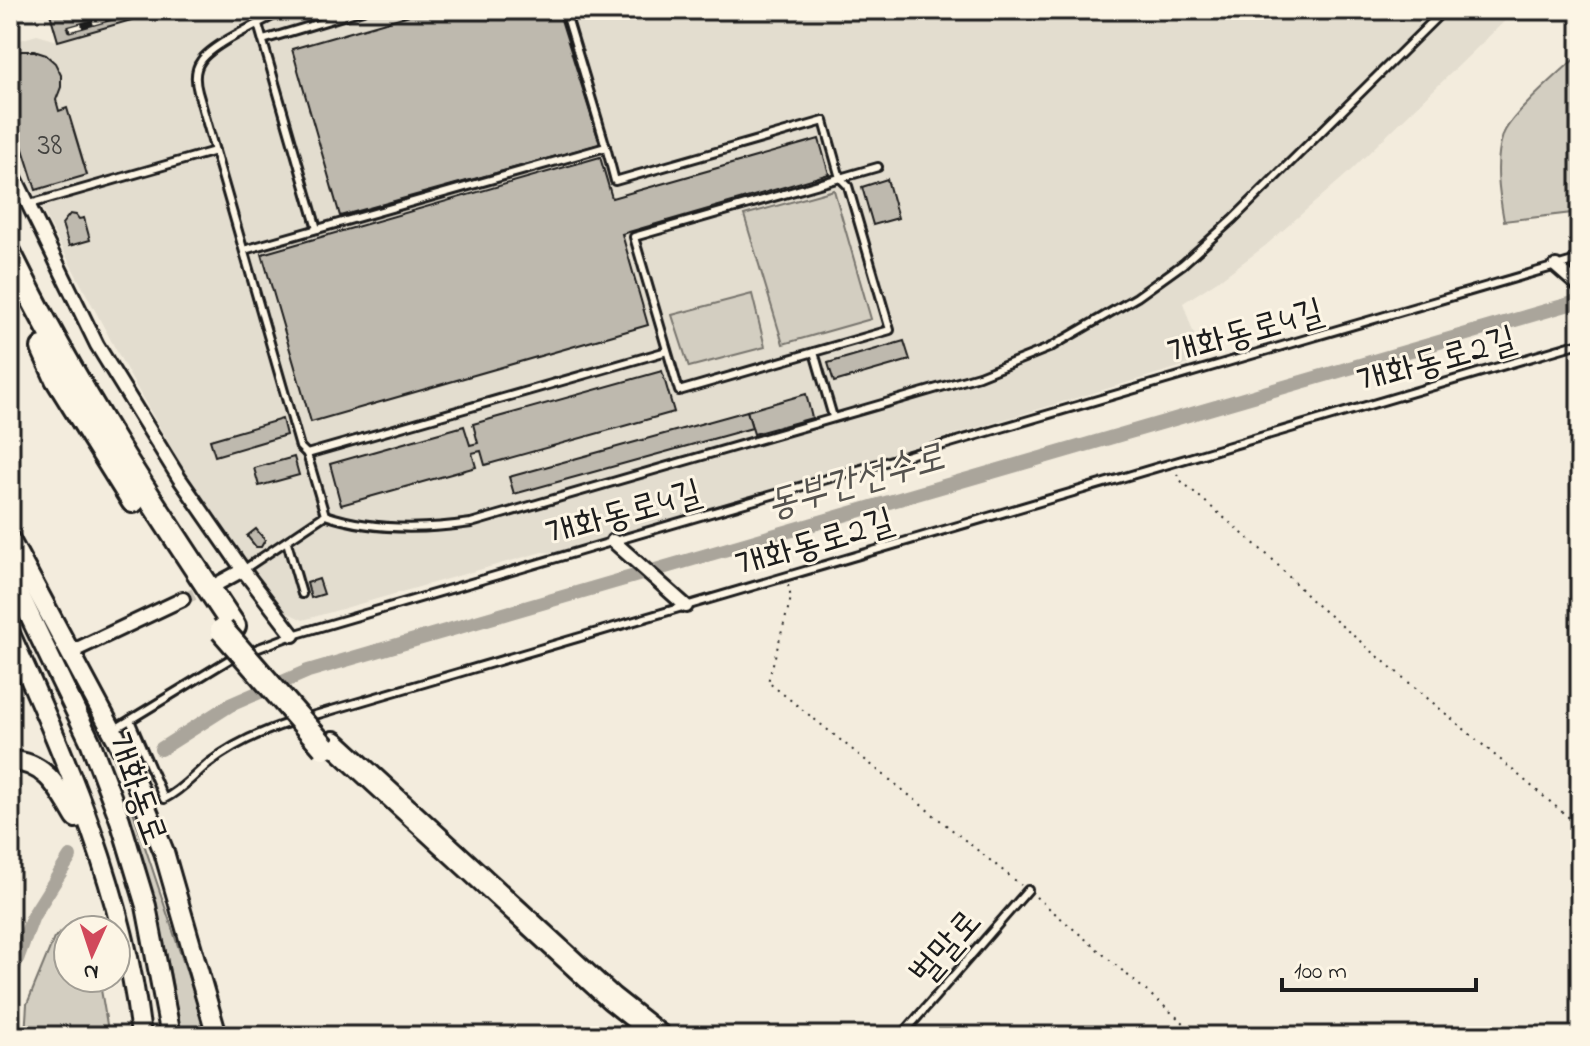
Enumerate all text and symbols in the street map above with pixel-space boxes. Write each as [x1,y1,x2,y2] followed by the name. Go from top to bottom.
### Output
[37,123,63,170] house number: 38
[1162,287,1330,382] street label: 개화동로4길
[1352,314,1523,410] street label: 개화동로2길
[760,431,952,535] water label: 동부간선수로
[540,468,708,563] street label: 개화동로4길
[730,496,901,594] street label: 개화동로2길
[90,726,179,853] street label: 개화동로
[899,899,996,999] street label: 벌말로
[52,914,132,994] north arrow
[1282,942,1476,992] scale bar
[83,955,99,987] text: N
[1294,955,1347,990] text: 100 m

